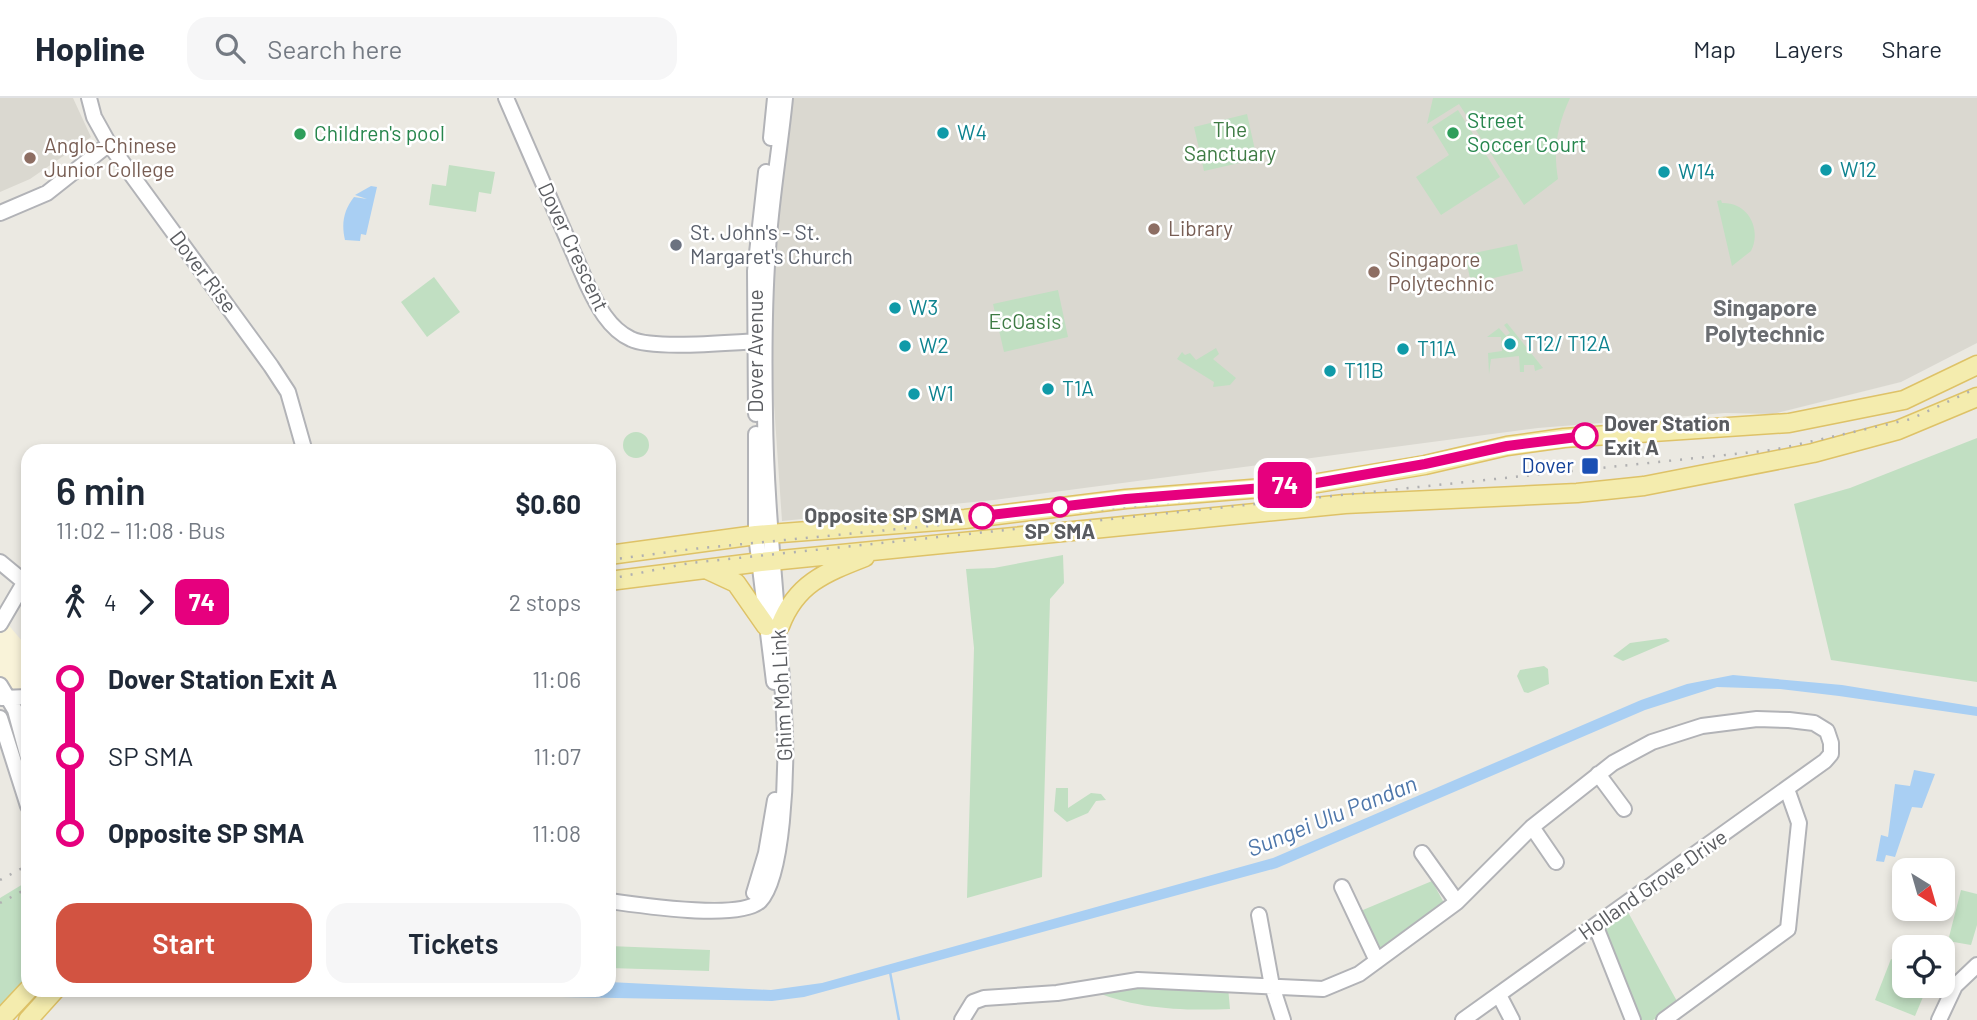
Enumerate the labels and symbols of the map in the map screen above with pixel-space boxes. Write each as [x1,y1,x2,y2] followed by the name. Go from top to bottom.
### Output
[1467,107,1586,156] place label: Street Soccer Court
[1184,116,1277,165] park label: The Sanctuary
[957,119,987,144] place label: W4
[314,120,445,145] place label: Children's pool
[935,125,951,141] marker: W4
[1445,125,1461,141] marker: Street Soccer Court
[292,126,308,142] marker: Children's pool
[44,132,177,181] place label: Anglo-Chinese Junior College
[22,150,38,166] marker: Anglo-Chinese Junior College
[1840,156,1877,181] place label: W12
[1678,158,1715,183] place label: W14
[1818,162,1834,178] marker: W12
[1656,164,1672,180] marker: W14
[534,178,615,315] street label: Dover Crescent
[1168,215,1233,240] place label: Library
[690,219,853,268] place label: St. John's - St. Margaret's Church
[1146,221,1162,237] marker: Library
[165,225,243,317] street label: Dover Rise
[668,237,684,253] marker: St. John's - St. Margaret's Church
[1388,246,1494,295] place label: Singapore Polytechnic
[1366,264,1382,280] marker: Singapore Polytechnic
[742,289,767,413] street label: Dover Avenue
[1705,293,1825,347] district label: Singapore Polytechnic
[909,294,938,319] place label: W3
[887,300,903,316] marker: W3
[989,308,1061,333] park label: EcOasis
[1524,330,1611,355] place label: T12/ T12A
[919,332,949,357] place label: W2
[1417,335,1457,360] place label: T11A
[1502,336,1518,352] marker: T12/ T12A
[897,338,913,354] marker: W2
[1395,341,1411,357] marker: T11A
[1344,357,1384,382] place label: T11B
[1322,363,1338,379] marker: T11B
[1062,375,1094,400] place label: T1A
[928,380,954,405] place label: W1
[1040,381,1056,397] marker: T1A
[906,386,922,402] marker: W1
[1604,410,1730,459] place label: Dover Station Exit A
[1572,423,1598,449] marker: Dover Station Exit A
[1522,452,1574,477] place label: Dover
[1580,456,1600,476] marker: Dover
[1254,462,1316,508] line badge: 74
[1050,497,1070,517] marker: SP SMA
[804,502,963,527] place label: Opposite SP SMA
[969,503,995,529] marker: Opposite SP SMA
[1025,518,1095,543] place label: SP SMA
[765,628,796,762] street label: Ghim Moh Link
[1243,768,1421,862] water label: Sungei Ulu Pandan
[1573,823,1731,944] street label: Holland Grove Drive
[1892,858,1955,920] north arrow

